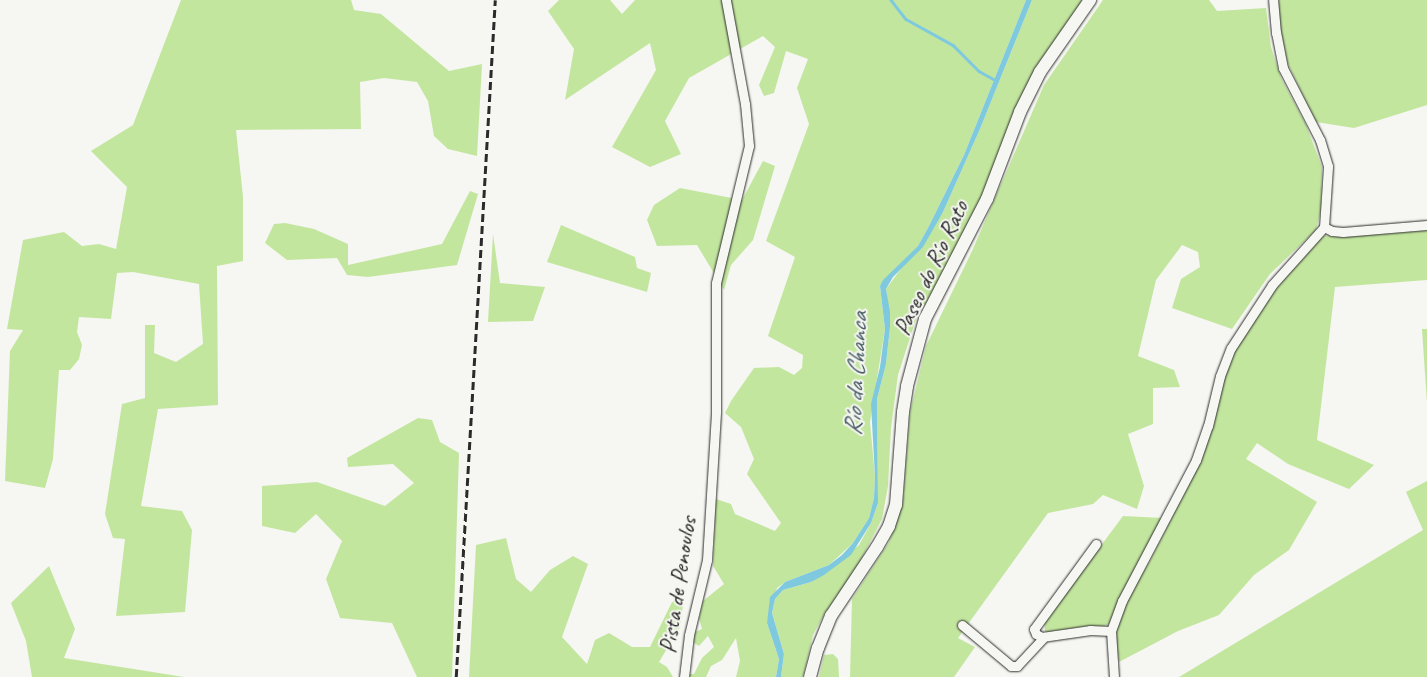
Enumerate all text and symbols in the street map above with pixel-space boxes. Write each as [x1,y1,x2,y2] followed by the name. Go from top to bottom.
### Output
[887,196,975,340] street label: Paseo do Río Rato
[838,311,874,437] water label: Río da Chanca
[653,515,703,655] street label: Pista de Penoulos

